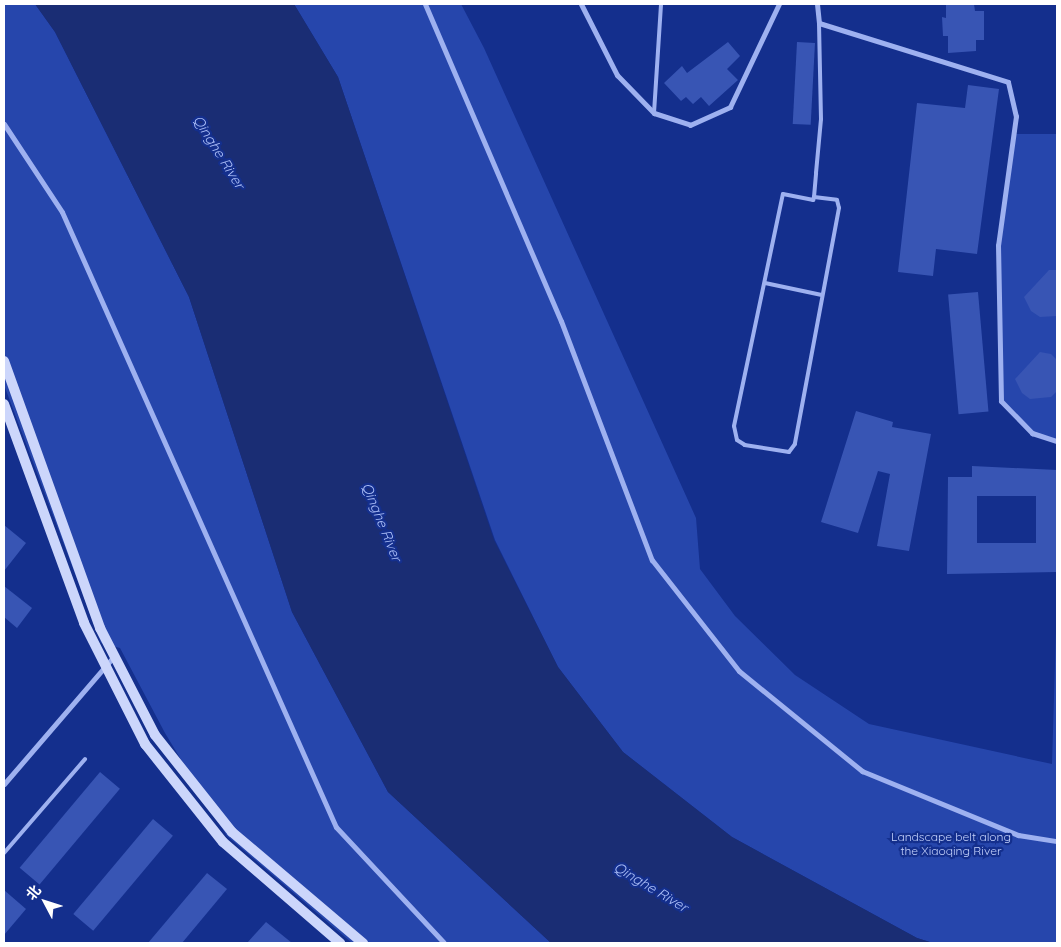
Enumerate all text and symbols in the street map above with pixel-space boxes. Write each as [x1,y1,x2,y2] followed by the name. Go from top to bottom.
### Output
[190,112,248,192] water label: Qinghe River
[359,480,405,564] water label: Qinghe River
[891,830,1011,858] park label: Landscape belt along the Xiaoqing River
[611,858,691,916] water label: Qinghe River
[20,877,70,927] north arrow
[22,881,45,904] text: 北

